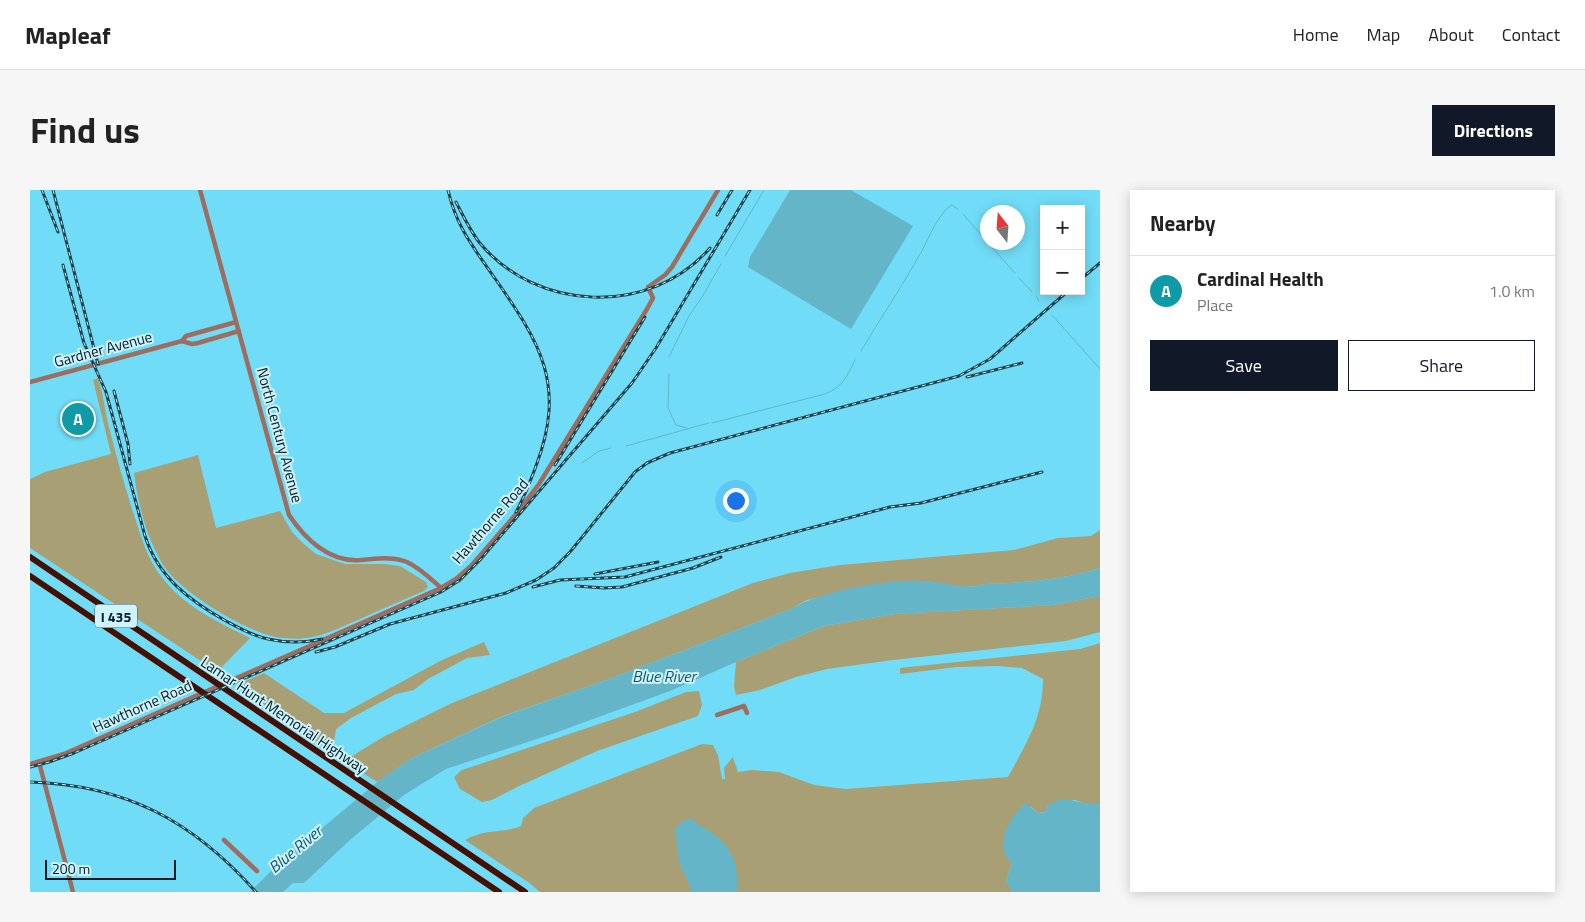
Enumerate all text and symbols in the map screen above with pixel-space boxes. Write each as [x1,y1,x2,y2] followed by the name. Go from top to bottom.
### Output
[25,17,110,53] text: Mapleaf
[1293,21,1339,48] text: Home
[1367,21,1400,48] text: Map
[1428,21,1474,48] text: About
[1502,21,1560,48] text: Contact
[30,103,140,157] text: Find us
[1432,105,1555,156] button: Directions
[980,205,1025,250] north arrow
[1040,205,1085,295] map controls
[1040,205,1085,250] button: +
[1150,207,1215,239] text: Nearby
[1040,250,1085,295] button: −
[1197,264,1324,293] text: Cardinal Health
[1161,279,1171,303] text: A
[1489,279,1535,303] text: 1.0 km
[1197,293,1233,317] text: Place
[51,325,155,373] street label: Gardner Avenue
[1150,340,1338,391] button: Save
[1348,340,1535,391] button: Share
[251,365,309,505] street label: North Century Avenue
[62,400,94,438] pin: A
[446,473,534,569] street label: Hawthorne Road
[723,488,749,514] your location
[95,604,137,628] road number: I 435
[196,651,372,779] street label: Lamar Hunt Memorial Highway
[632,664,698,688] water label: Blue River
[88,674,196,738] street label: Hawthorne Road
[263,818,328,879] water label: Blue River
[45,857,176,880] scale bar
[52,858,90,879] text: 200 m

